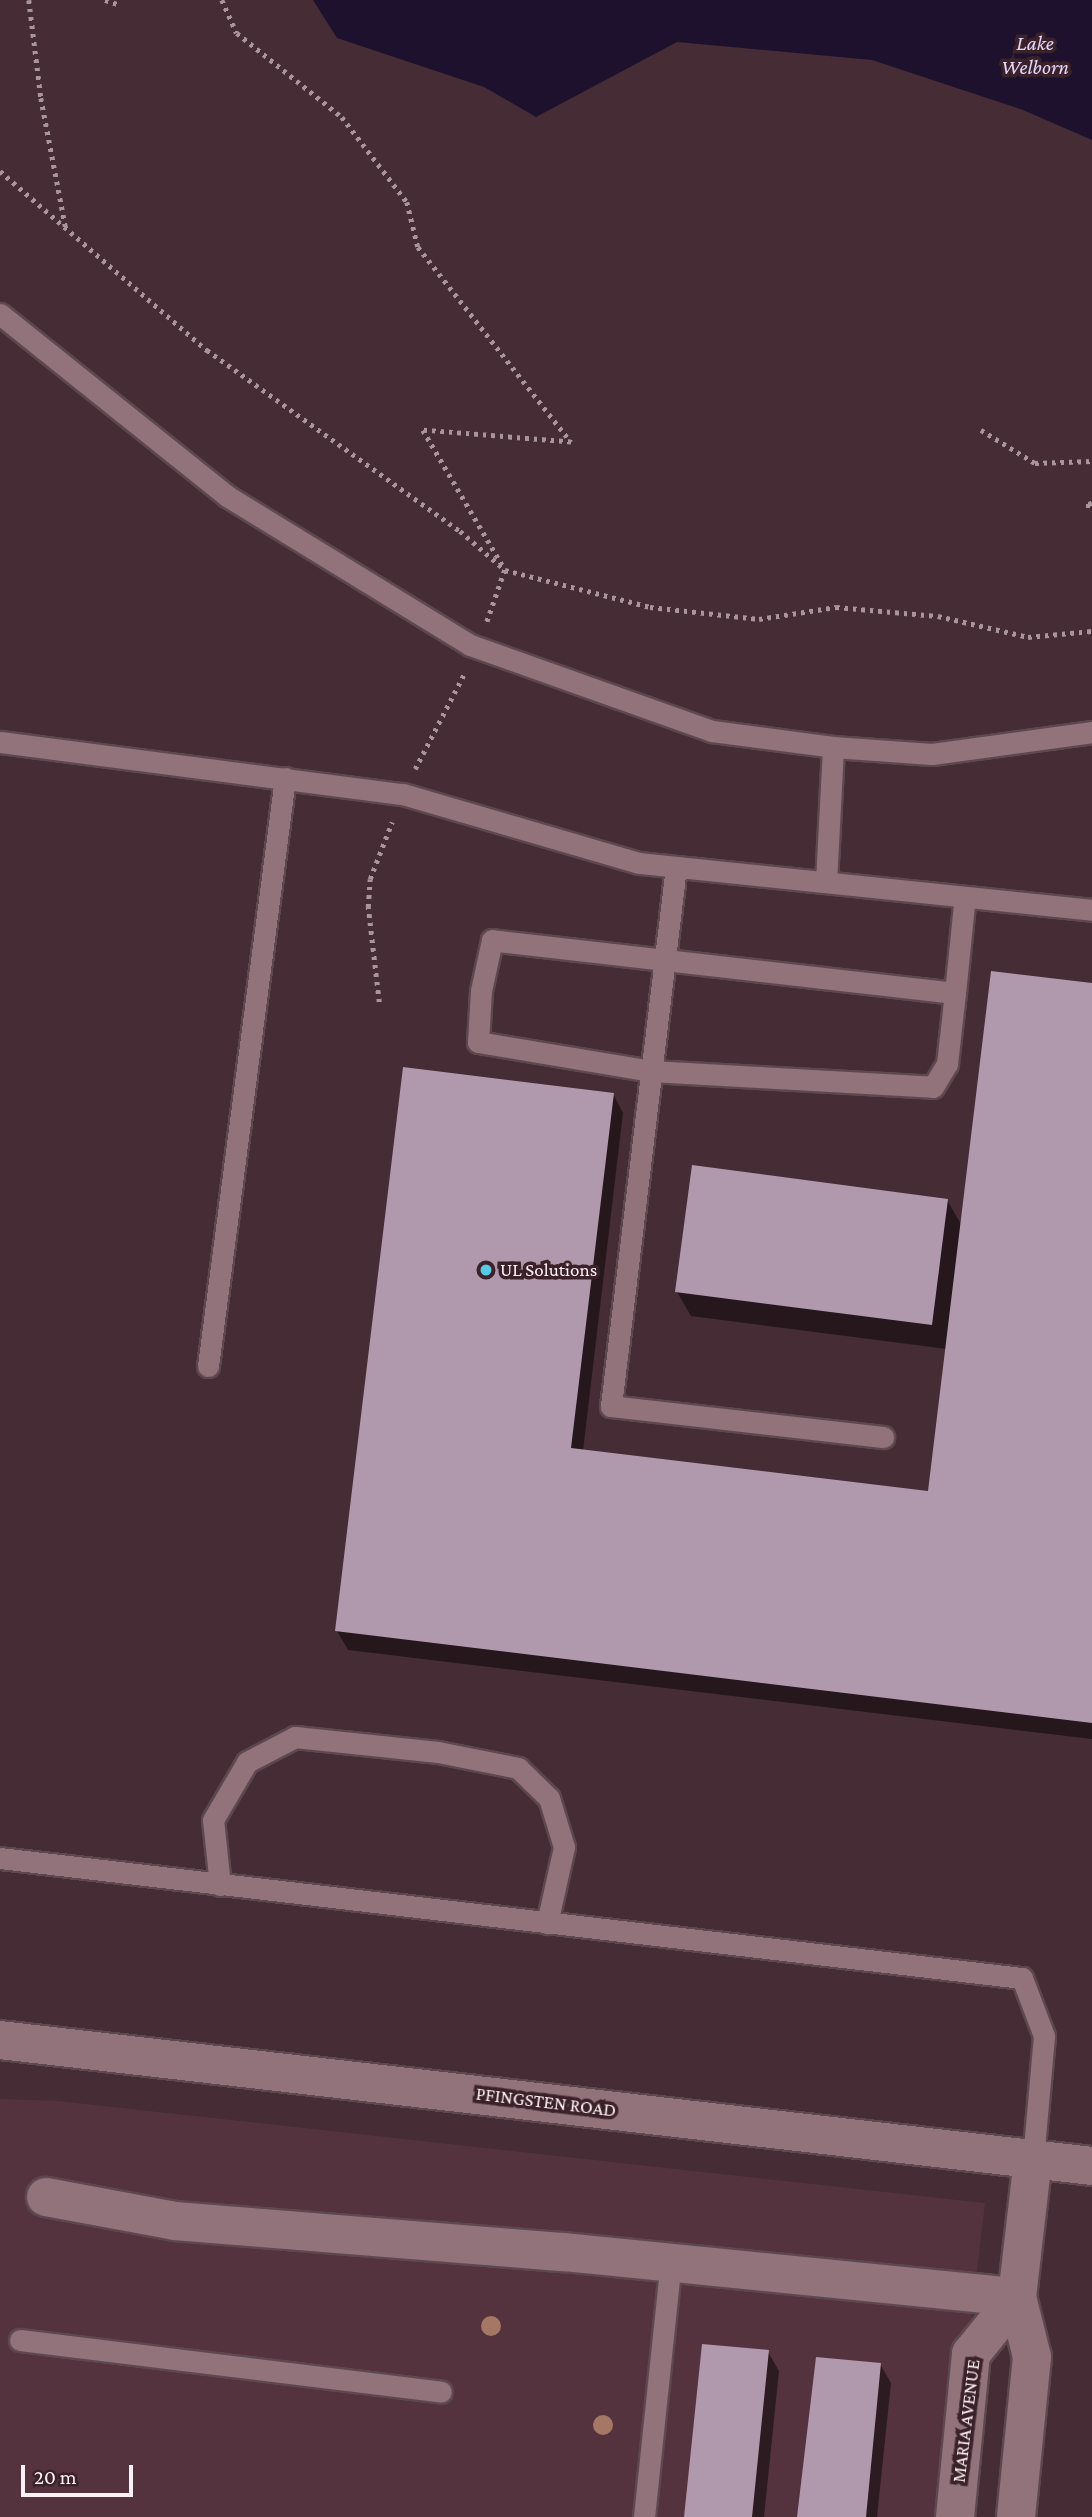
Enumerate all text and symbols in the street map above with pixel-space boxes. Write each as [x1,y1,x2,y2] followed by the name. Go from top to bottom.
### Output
[1001,30,1069,80] water label: Lake Welborn
[500,1259,597,1281] place label: UL Solutions
[478,1262,494,1278] marker: UL Solutions
[475,2082,617,2122] street label: PFINGSTEN ROAD
[947,2358,985,2484] street label: MARIA AVENUE
[24,2450,136,2494] scale bar
[34,2465,77,2489] text: 20 m

